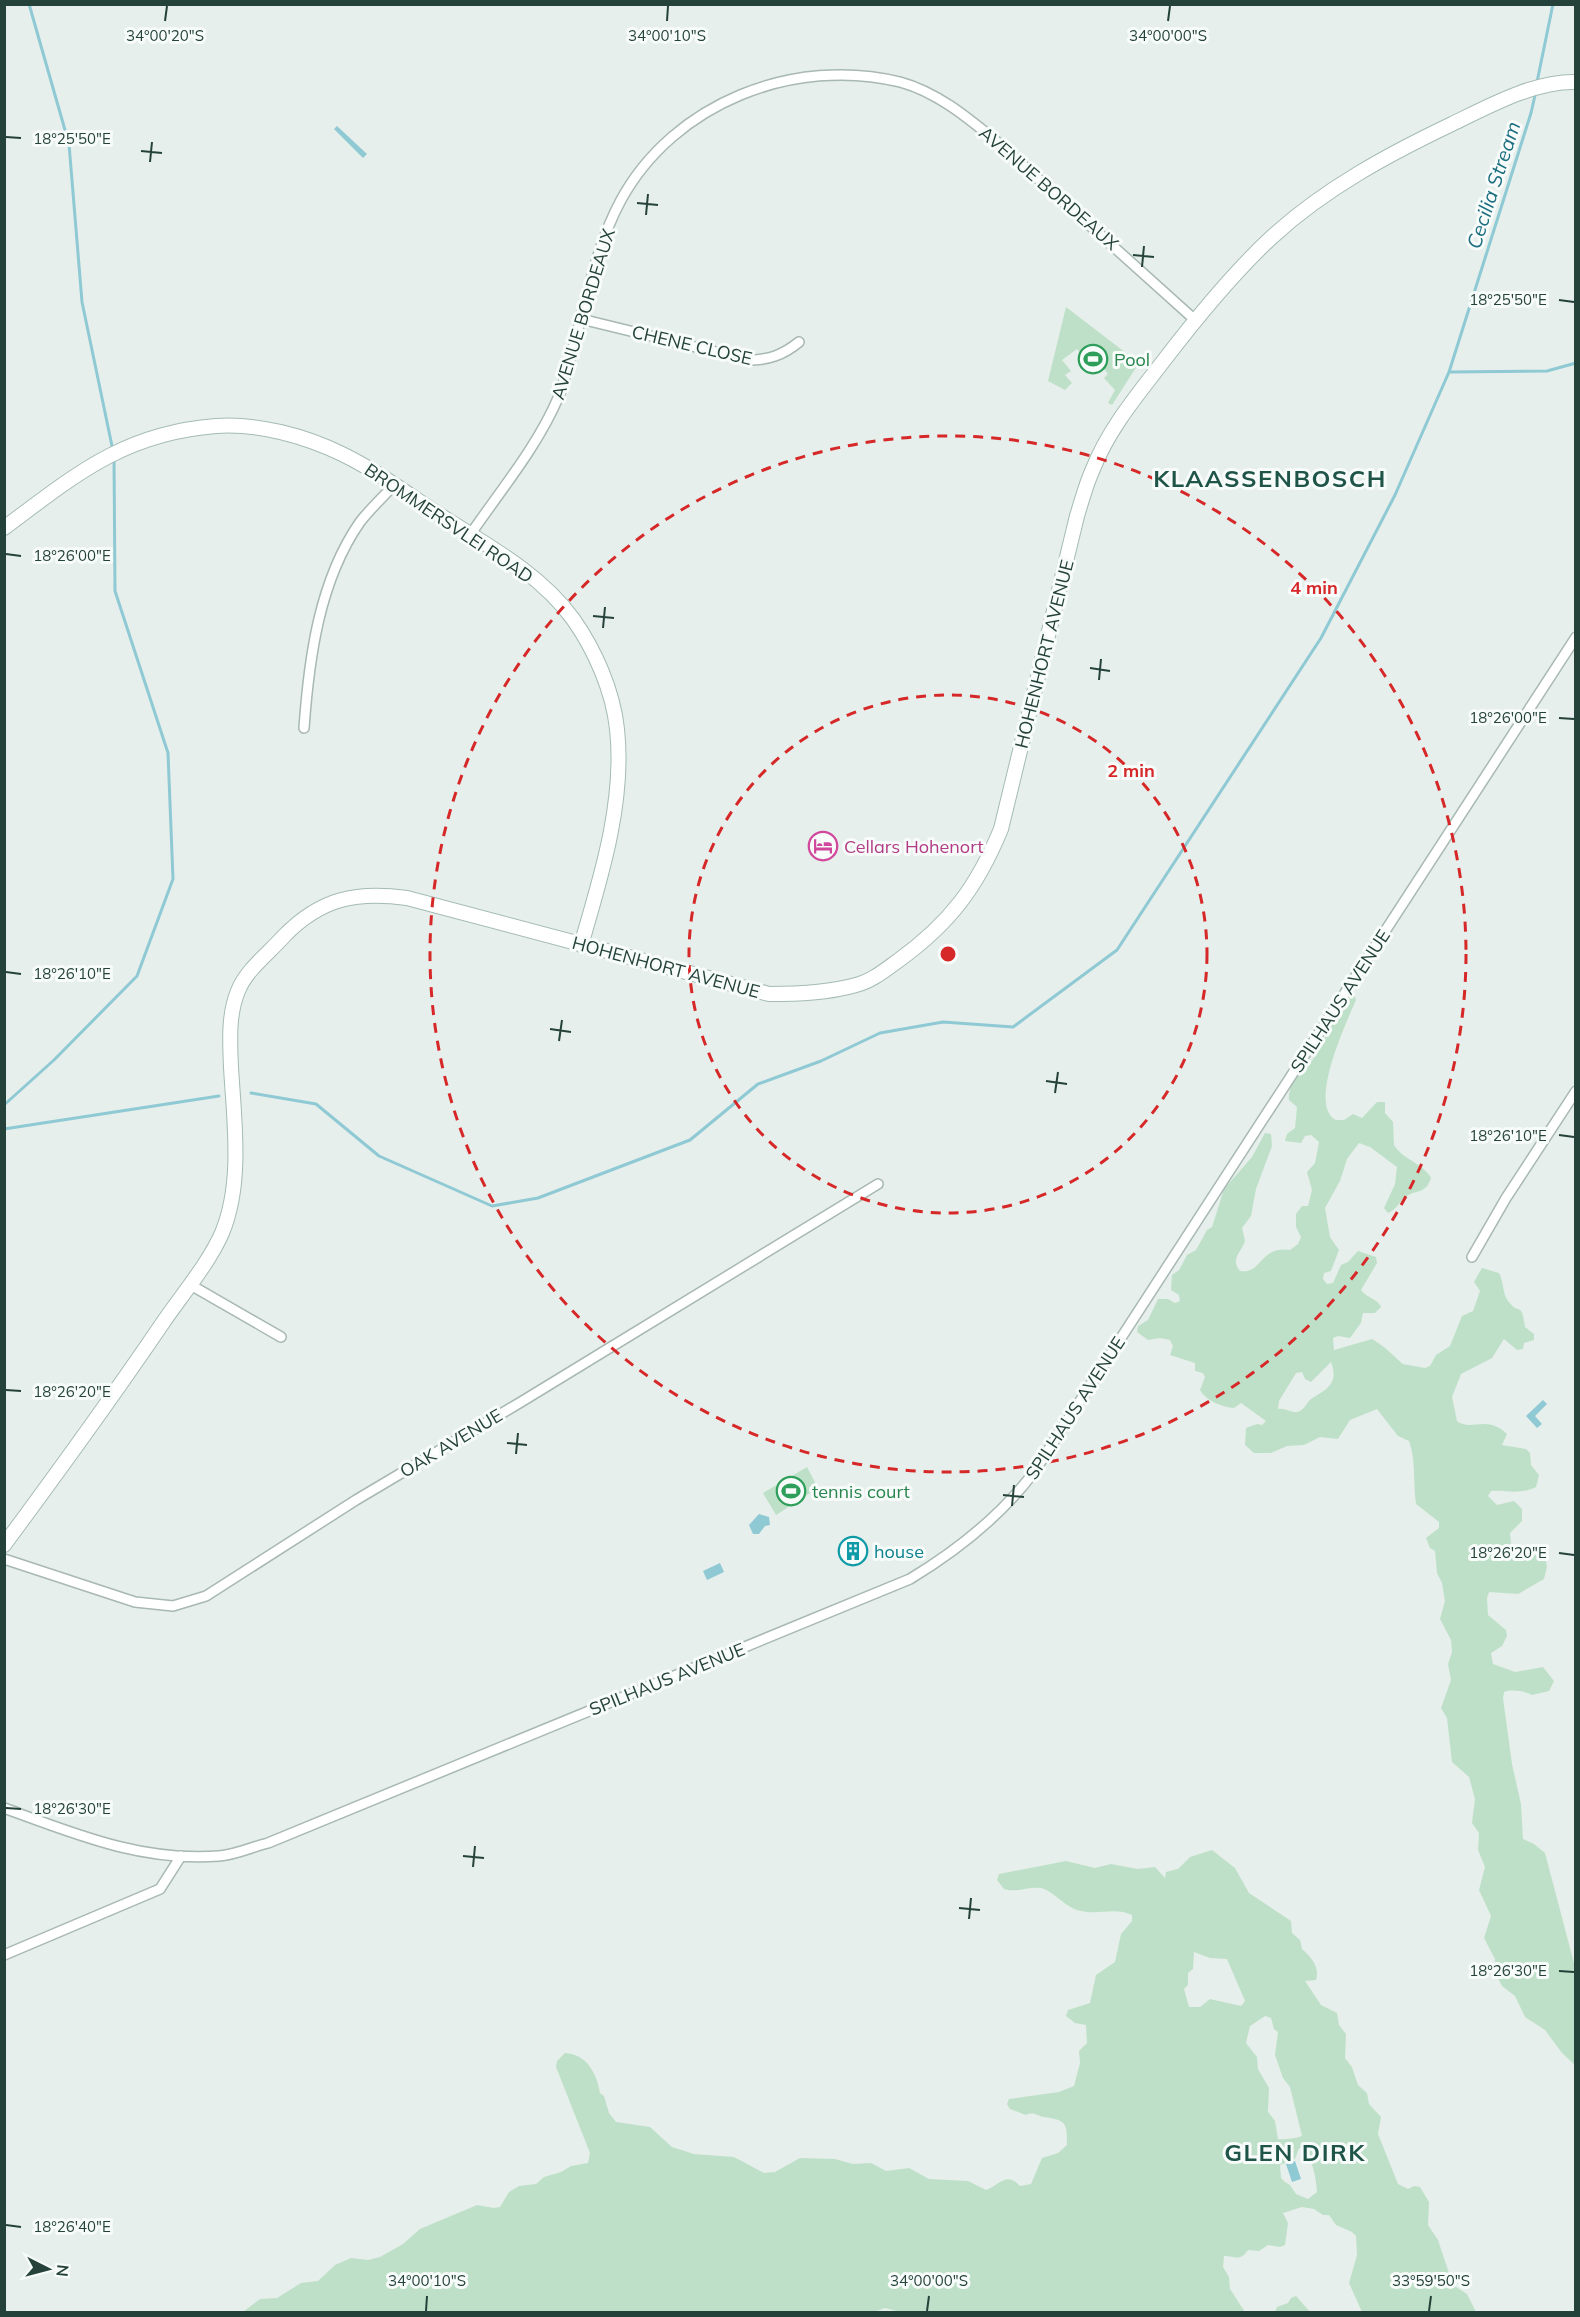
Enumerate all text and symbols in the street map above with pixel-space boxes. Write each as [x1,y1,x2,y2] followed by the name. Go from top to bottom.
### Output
[126,26,204,45] text: 34°00'20"S
[628,26,706,45] text: 34°00'10"S
[1129,26,1207,45] text: 34°00'00"S
[1461,118,1525,252] water label: Cecilia Stream
[974,121,1124,255] street label: AVENUE BORDEAUX
[33,129,111,148] text: 18°25'50"E
[546,226,620,402] street label: AVENUE BORDEAUX
[1469,290,1547,309] text: 18°25'50"E
[630,320,754,370] street label: CHENE CLOSE
[1077,343,1109,375] sports icon: Pool
[1114,348,1150,371] place label: Pool
[360,458,538,588] street label: BROMMERSVLEI ROAD
[1153,463,1387,493] district label: KLAASSENBOSCH
[33,546,111,565] text: 18°26'00"E
[1009,557,1079,751] street label: HOHENHORT AVENUE
[1290,576,1338,599] text: 4 min
[1469,708,1547,727] text: 18°26'00"E
[1107,759,1155,782] text: 2 min
[807,830,839,862] hotel icon: Cellars Hohenort
[844,835,983,858] place label: Cellars Hohenort
[1285,925,1395,1077] street label: SPILHAUS AVENUE
[570,931,762,1003] street label: HOHENHORT AVENUE
[938,944,958,964] centre of rings
[33,964,111,983] text: 18°26'10"E
[1469,1126,1547,1145] text: 18°26'10"E
[1020,1332,1130,1484] street label: SPILHAUS AVENUE
[33,1382,111,1401] text: 18°26'20"E
[396,1403,506,1483] street label: OAK AVENUE
[775,1475,807,1507] sports icon: tennis court
[812,1480,910,1503] place label: tennis court
[837,1535,869,1567] building icon: house
[874,1540,924,1563] place label: house
[1469,1543,1547,1562] text: 18°26'20"E
[586,1637,748,1721] street label: SPILHAUS AVENUE
[33,1799,111,1818] text: 18°26'30"E
[1469,1961,1547,1980] text: 18°26'30"E
[1224,2137,1366,2167] district label: GLEN DIRK
[33,2217,111,2236] text: 18°26'40"E
[18,2239,78,2299] north arrow
[52,2264,73,2278] text: N
[388,2271,466,2290] text: 34°00'10"S
[890,2271,968,2290] text: 34°00'00"S
[1392,2271,1470,2290] text: 33°59'50"S

